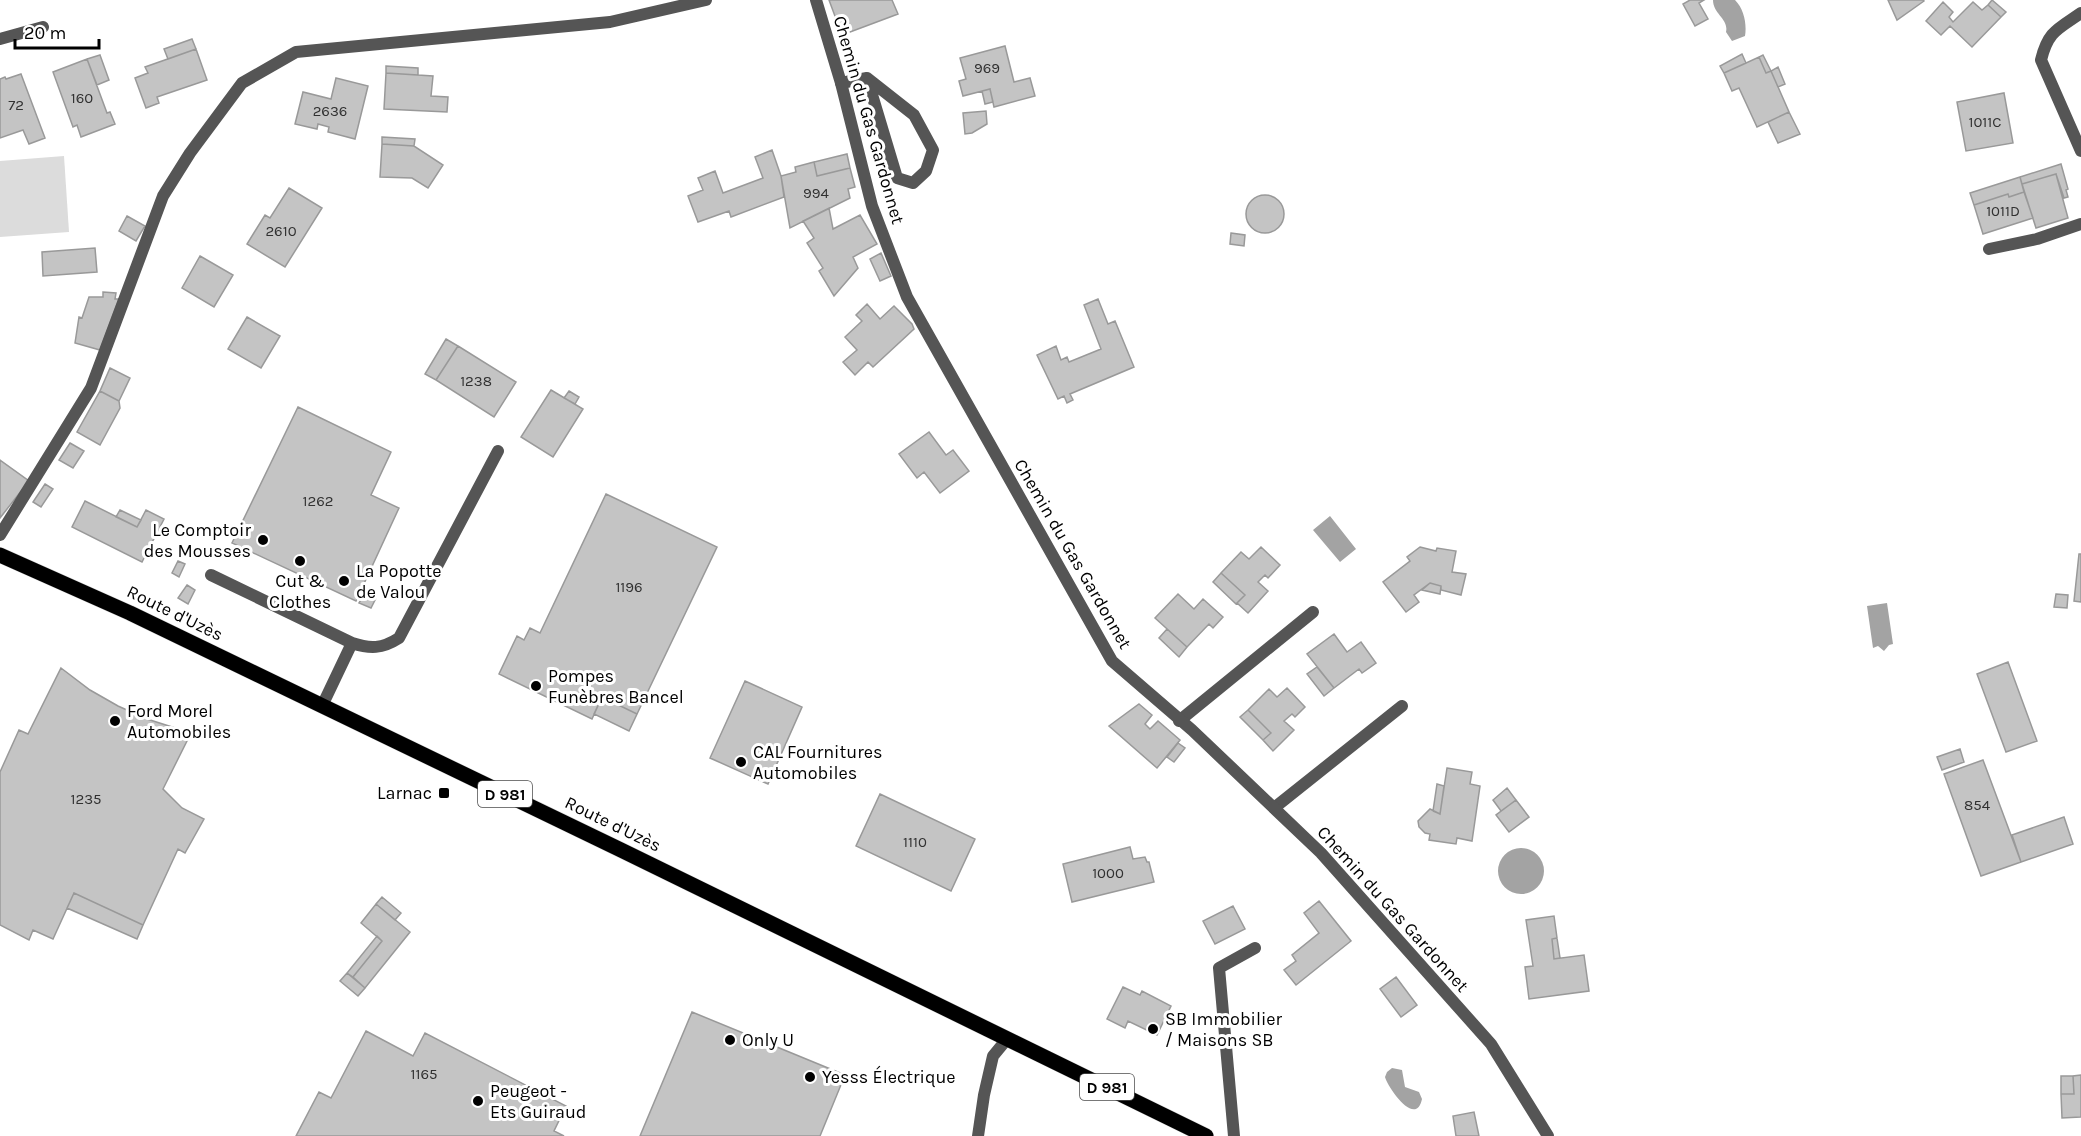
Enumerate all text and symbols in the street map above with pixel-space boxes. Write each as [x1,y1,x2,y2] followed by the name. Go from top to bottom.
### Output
[15,12,99,50] scale bar
[829,13,909,227] street label: Chemin du Gas Gardonnet
[24,22,66,44] text: 20 m
[974,59,1000,77] house number: 969
[71,89,93,107] house number: 160
[8,96,24,114] house number: 72
[313,102,347,120] house number: 2636
[1969,113,2001,131] house number: 1011C
[803,184,830,202] house number: 994
[1986,202,2020,220] house number: 1011D
[265,222,297,240] house number: 2610
[460,372,492,390] house number: 1238
[1010,455,1137,653] street label: Chemin du Gas Gardonnet
[303,492,333,510] house number: 1262
[144,519,251,562] place label: Le Comptoir des Mousses
[256,533,270,547] marker: Le Comptoir des Mousses
[293,554,307,568] marker: Cut & Clothes
[356,560,442,603] place label: La Popotte de Valou
[269,570,331,613] place label: Cut & Clothes
[337,574,351,588] marker: La Popotte de Valou
[615,578,643,596] house number: 1196
[123,580,227,646] street label: Route d'Uzès
[548,665,684,708] place label: Pompes Funèbres Bancel
[529,679,543,693] marker: Pompes Funèbres Bancel
[127,700,231,743] place label: Ford Morel Automobiles
[108,714,122,728] marker: Ford Morel Automobiles
[753,741,882,784] place label: CAL Fournitures Automobiles
[734,755,748,769] marker: CAL Fournitures Automobiles
[478,781,532,807] road number: D 981
[377,782,432,804] place label: Larnac
[437,786,451,800] marker: Larnac
[71,790,101,808] house number: 1235
[561,791,665,857] street label: Route d'Uzès
[1964,796,1991,814] house number: 854
[1313,821,1474,997] street label: Chemin du Gas Gardonnet
[903,833,927,851] house number: 1110
[1092,864,1124,882] house number: 1000
[1165,1008,1283,1051] place label: SB Immobilier / Maisons SB
[1146,1022,1160,1036] marker: SB Immobilier / Maisons SB
[742,1029,794,1051] place label: Only U
[723,1033,737,1047] marker: Only U
[411,1065,437,1083] house number: 1165
[822,1065,956,1088] place label: Yesss Électrique
[803,1070,817,1084] marker: Yesss Électrique
[1080,1074,1134,1100] road number: D 981
[490,1080,586,1123] place label: Peugeot - Ets Guiraud
[471,1094,485,1108] marker: Peugeot - Ets Guiraud

